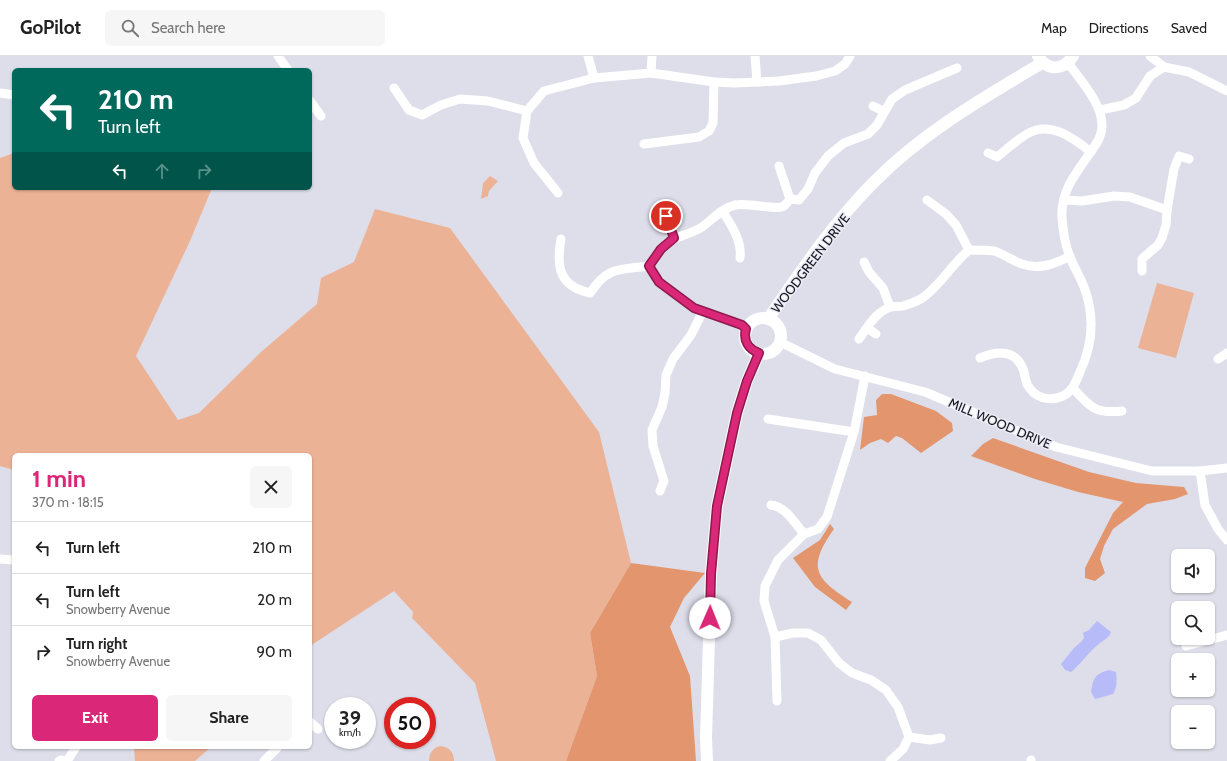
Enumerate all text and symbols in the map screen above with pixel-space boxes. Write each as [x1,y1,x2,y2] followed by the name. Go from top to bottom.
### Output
[105,10,385,46] search box
[20,16,81,39] text: GoPilot
[119,17,141,39] icon: search
[151,19,225,37] text: Search here
[1041,19,1067,37] text: Map
[1089,19,1149,37] text: Directions
[1171,19,1207,37] text: Saved
[98,82,174,116] text: 210 m
[32,84,84,136] icon: left
[98,116,161,138] text: Turn left
[109,160,131,182] icon: left
[151,160,173,182] icon: ahead
[193,160,215,182] icon: right
[649,199,683,233] pin
[655,205,677,227] icon: arrive
[767,210,853,316] street label: WOODGREEN DRIVE
[946,394,1054,452] street label: MILL WOOD DRIVE
[32,464,86,493] text: 1 min
[250,466,292,508] button: close
[32,494,104,510] text: 370 m · 18:15
[32,537,54,559] icon: left
[66,539,120,557] text: Turn left
[252,539,292,557] text: 210 m
[1171,549,1215,749] map controls
[1171,549,1215,593] button: sound
[66,583,120,601] text: Turn left
[32,589,54,611] icon: left
[257,591,292,609] text: 20 m
[689,597,731,639] position arrow
[66,601,170,617] text: Snowberry Avenue
[1171,601,1215,645] button: search
[66,635,127,653] text: Turn right
[32,641,54,663] icon: right
[256,643,292,661] text: 90 m
[66,653,170,669] text: Snowberry Avenue
[1171,653,1215,697] button: +
[32,695,158,741] button: Exit
[166,695,292,741] button: Share
[384,697,436,749] speed limit sign: 50
[1171,705,1215,749] button: −
[339,706,361,730] text: 39
[339,726,361,739] text: km/h

